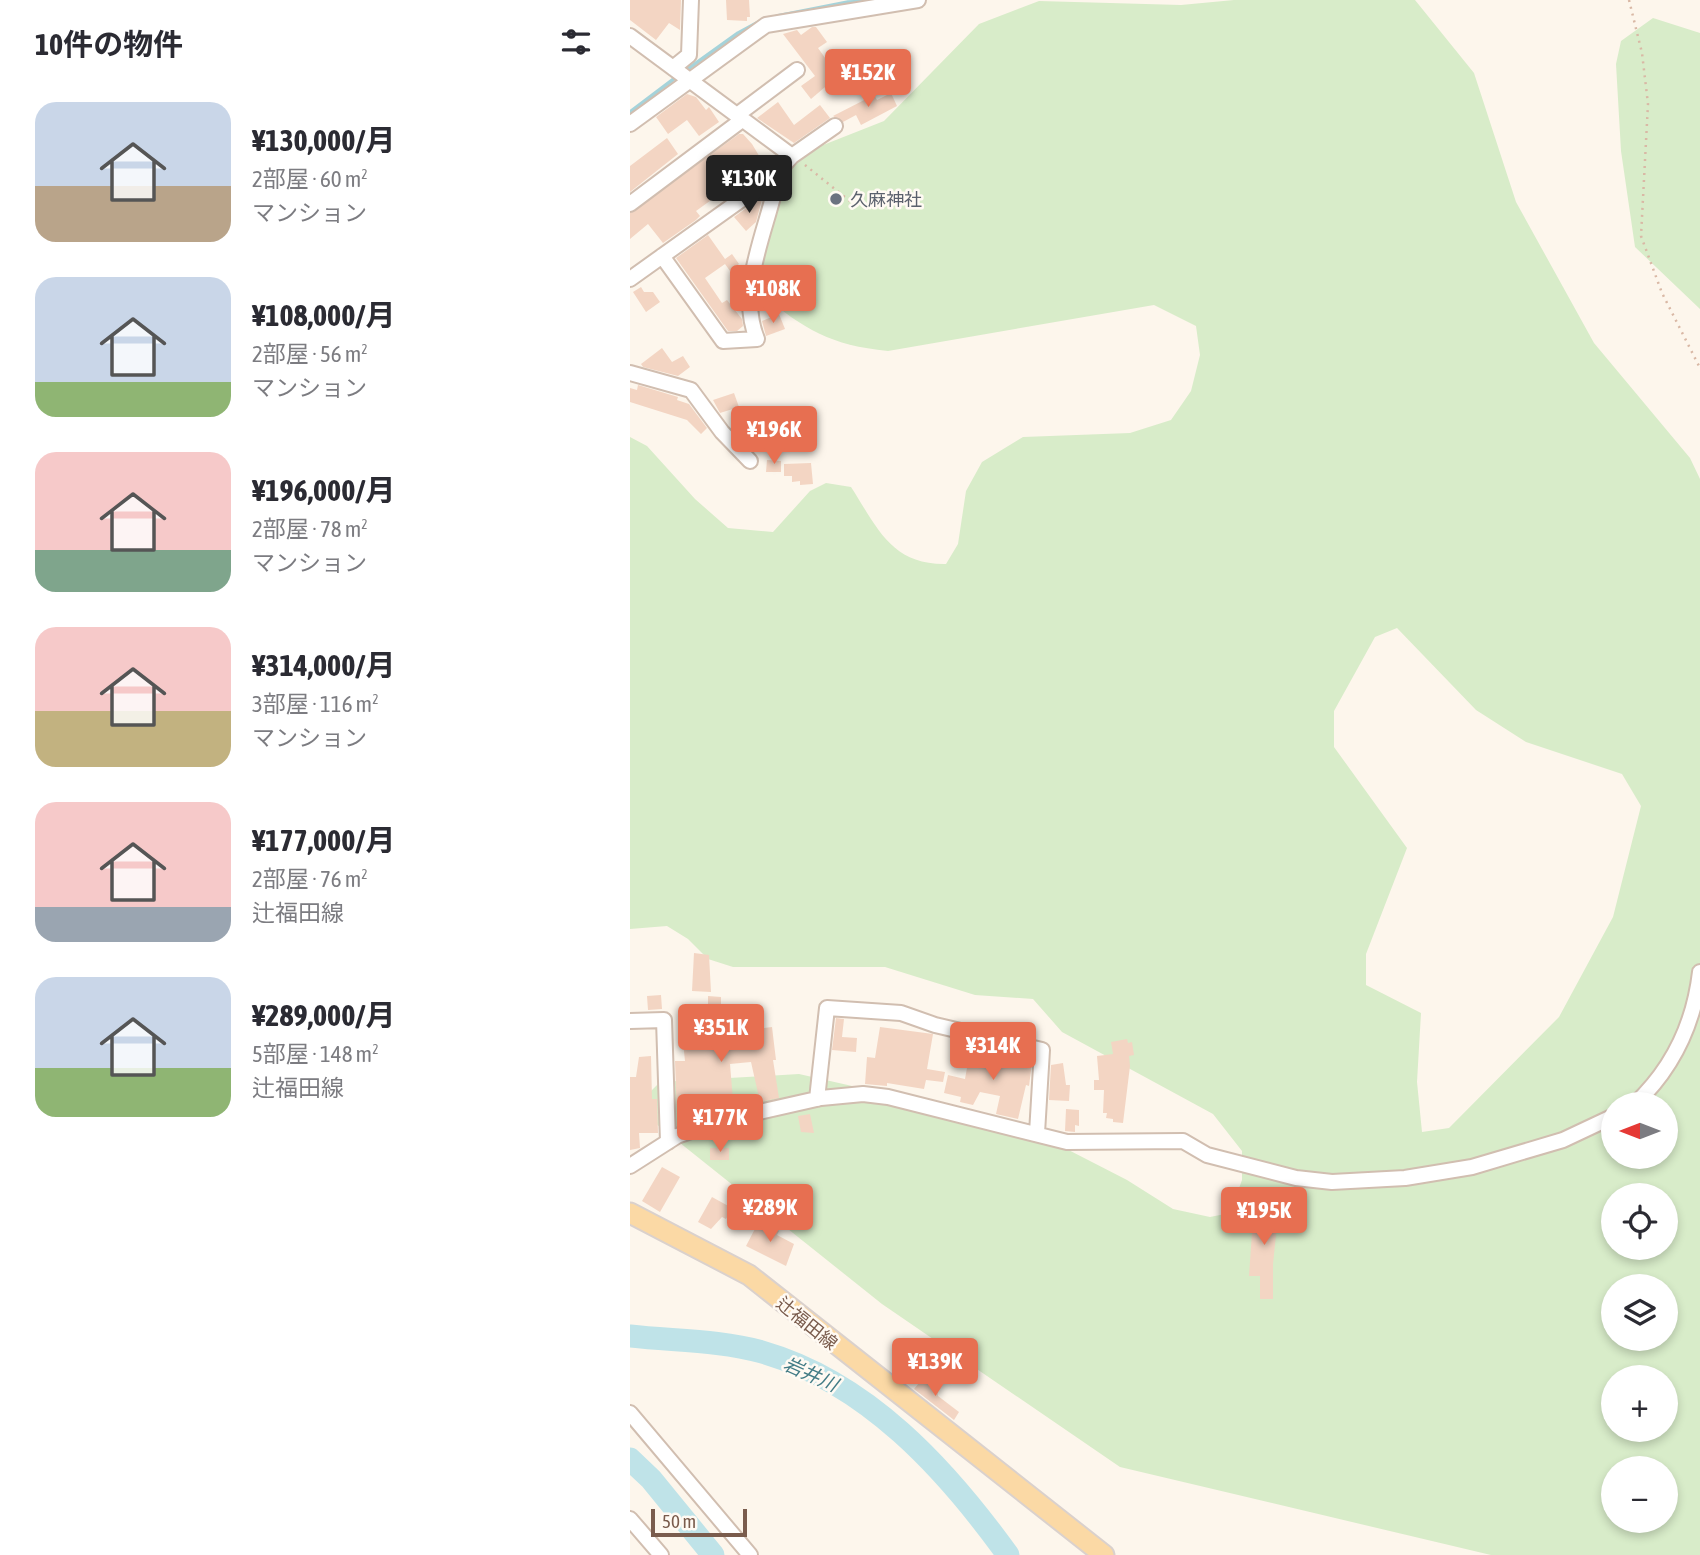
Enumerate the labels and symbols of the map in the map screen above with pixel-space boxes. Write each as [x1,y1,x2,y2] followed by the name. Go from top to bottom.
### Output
[819,50,917,109] pin: ¥152K
[700,156,798,215] pin: ¥130K
[850,189,922,210] place label: 久麻神社
[828,191,844,207] marker: 久麻神社
[724,266,822,325] pin: ¥108K
[725,406,823,466] pin: ¥196K
[672,1004,770,1064] pin: ¥351K
[944,1023,1042,1082] pin: ¥314K
[1601,1092,1678,1169] north arrow
[671,1094,769,1154] pin: ¥177K
[721,1184,819,1244] pin: ¥289K
[1215,1188,1313,1247] pin: ¥195K
[772,1292,842,1354] street label: 辻福田線
[886,1338,984,1398] pin: ¥139K
[780,1352,843,1396] water label: 岩井川
[651,1506,747,1538] scale bar

